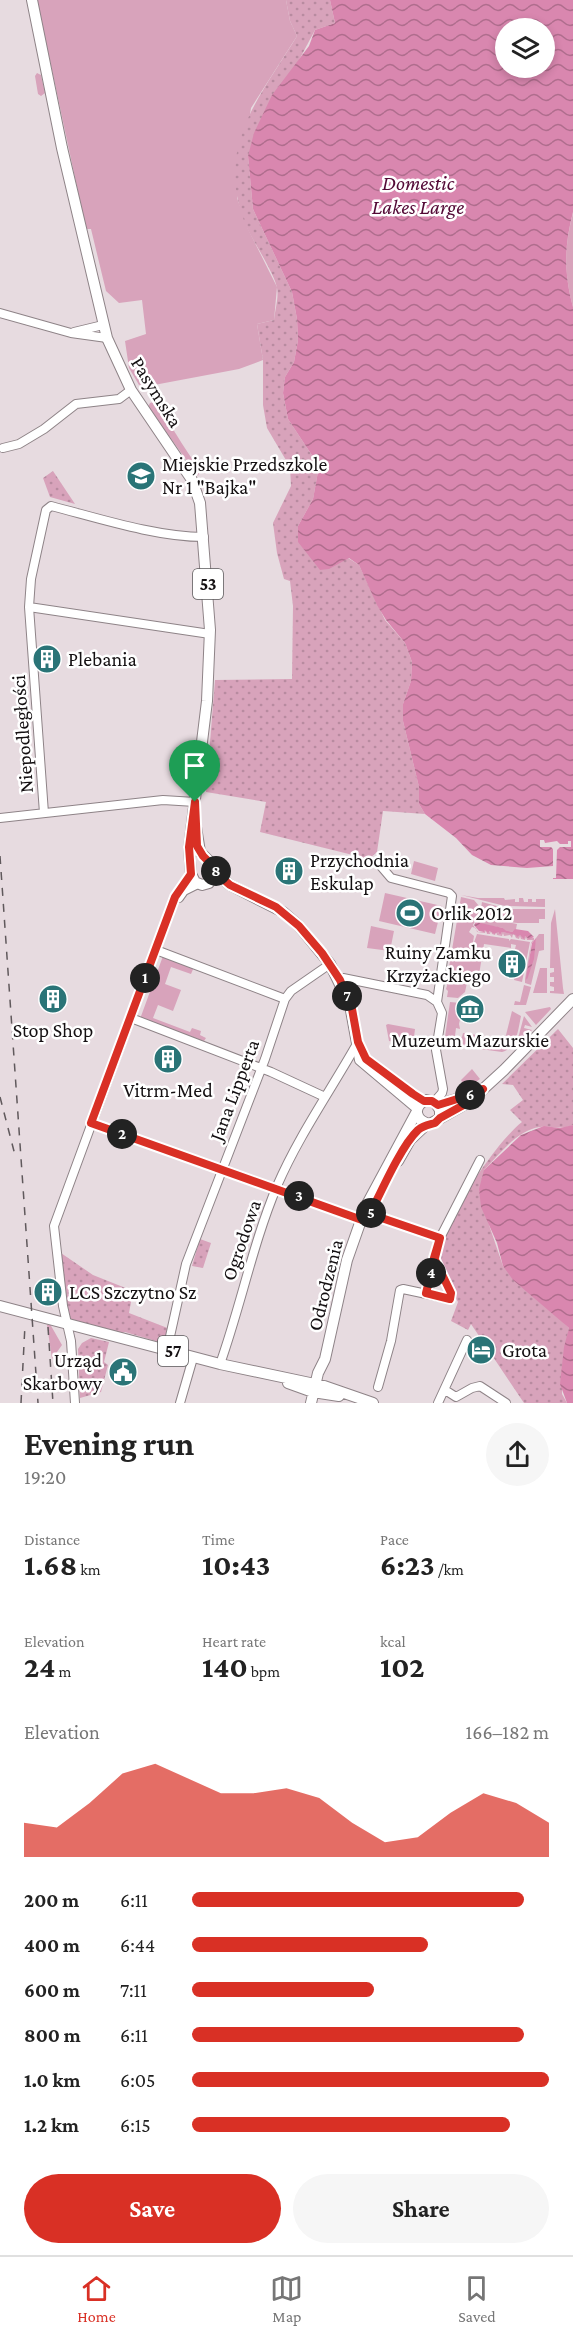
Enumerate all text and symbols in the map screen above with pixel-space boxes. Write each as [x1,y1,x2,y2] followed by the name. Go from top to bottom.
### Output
[495,18,555,78] map controls
[495,18,555,78] button: layers
[372,171,464,219] water label: Domestic Lakes Large
[126,353,187,432] street label: Pasymska
[162,453,328,499] place label: Miejskie Przedszkole Nr 1 "Bajka"
[125,460,157,492] school or university icon: Miejskie Przedszkole Nr 1 "Bajka"
[193,569,223,599] road number: 53
[31,643,63,675] building icon: Plebania
[68,648,137,670] place label: Plebania
[7,674,38,794] street label: Niepodległości
[169,740,220,802] pin
[178,749,211,782] icon: arrive
[310,849,409,895] place label: Przychodnia Eskulap
[273,855,305,887] building icon: Przychodnia Eskulap
[201,856,231,886] pin: 8
[211,862,221,879] text: 8
[394,897,426,929] sports icon: Orlik 2012
[431,902,512,924] place label: Orlik 2012
[385,941,491,987] place label: Ruiny Zamku Krzyżackiego
[496,948,528,980] building icon: Ruiny Zamku Krzyżackiego
[130,963,160,993] pin: 1
[142,969,148,986] text: 1
[332,981,362,1011] pin: 7
[37,983,69,1015] building icon: Stop Shop
[343,987,351,1004] text: 7
[454,993,486,1025] museum icon: Muzeum Mazurskie
[13,1019,93,1042] place label: Stop Shop
[391,1029,549,1051] place label: Muzeum Mazurskie
[204,1036,264,1146] street label: Jana Lipperta
[152,1043,184,1075] building icon: Vitrm-Med
[123,1079,213,1101] place label: Vitrm-Med
[455,1080,485,1110] pin: 6
[466,1086,474,1103] text: 6
[107,1119,137,1149] pin: 2
[118,1125,126,1142] text: 2
[284,1181,314,1211] pin: 3
[295,1187,303,1204] text: 3
[217,1197,266,1284] street label: Ogrodowa
[356,1198,386,1228] pin: 5
[367,1204,375,1221] text: 5
[303,1237,347,1333] street label: Odrodzenia
[416,1258,446,1288] pin: 4
[427,1264,435,1281] text: 4
[32,1276,64,1308] building icon: LCS Szczytno Sz
[69,1281,196,1304] place label: LCS Szczytno Sz
[465,1334,497,1366] hotel icon: Grota
[158,1336,188,1366] road number: 57
[502,1339,547,1361] place label: Grota
[23,1349,103,1395] place label: Urząd Skarbowy
[107,1356,139,1388] public building icon: Urząd Skarbowy
[486,1423,549,1486] button: share
[24,1425,194,1462] text: Evening run
[24,1466,66,1488] text: 19:20
[24,1531,80,1548] text: Distance
[202,1531,235,1548] text: Time
[380,1531,409,1548] text: Pace
[24,1548,77,1581] text: 1.68
[202,1548,270,1581] text: 10:43
[380,1548,435,1581] text: 6:23
[77,1561,101,1578] text: km
[435,1561,464,1578] text: /km
[24,1633,85,1650] text: Elevation
[202,1633,266,1650] text: Heart rate
[380,1633,406,1650] text: kcal
[24,1650,55,1683] text: 24
[202,1650,248,1683] text: 140
[380,1650,424,1683] text: 102
[55,1663,71,1680] text: m
[248,1663,280,1680] text: bpm
[24,1721,100,1743] text: Elevation
[466,1721,549,1743] text: 166–182 m
[24,1889,79,1911] text: 200 m
[120,1889,148,1911] text: 6:11
[24,1934,80,1956] text: 400 m
[120,1934,155,1956] text: 6:44
[24,1979,80,2001] text: 600 m
[120,1979,147,2001] text: 7:11
[24,2024,81,2046] text: 800 m
[120,2024,148,2046] text: 6:11
[24,2069,80,2091] text: 1.0 km
[120,2069,155,2091] text: 6:05
[24,2114,79,2136] text: 1.2 km
[120,2114,151,2136] text: 6:15
[24,2174,281,2243] button: Save
[293,2174,549,2243] button: Share
[77,2272,116,2325] tab: Home
[270,2272,303,2325] tab: Map
[458,2272,496,2325] tab: Saved

